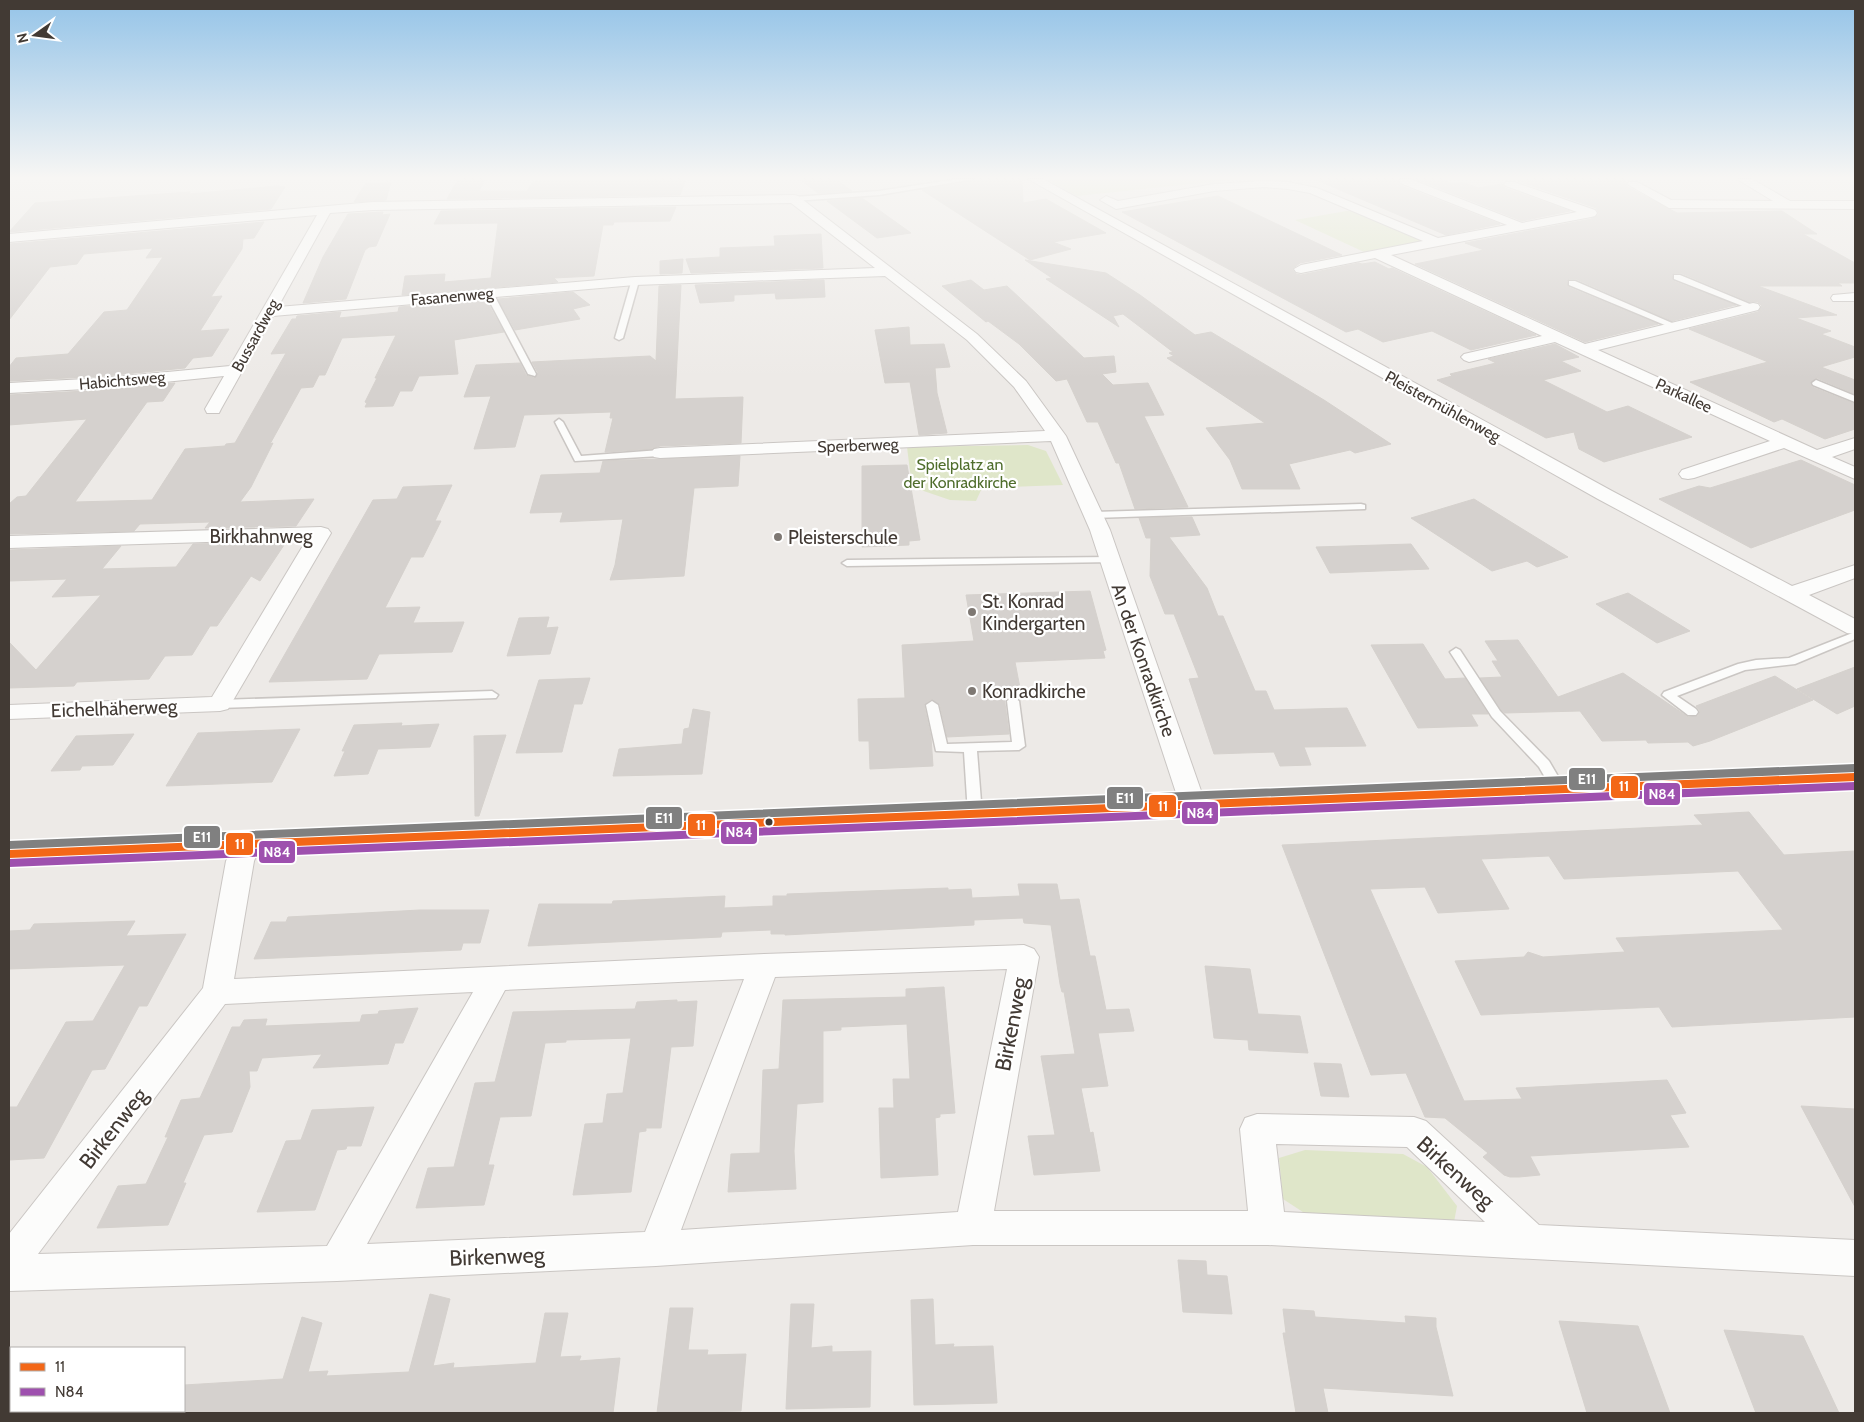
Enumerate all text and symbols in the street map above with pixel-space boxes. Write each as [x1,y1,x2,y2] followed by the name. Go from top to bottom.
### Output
[10,10,60,60] north arrow
[12,31,32,45] text: N
[410,283,495,310] street label: Fasanenweg
[228,295,284,375] street label: Bussardweg
[78,367,167,394] street label: Habichtsweg
[1382,367,1505,447] street label: Pleistermühlenweg
[1652,374,1715,417] street label: Parkallee
[817,435,900,456] street label: Sperberweg
[903,455,1017,492] park label: Spielplatz an der Konradkirche
[210,525,313,548] street label: Birkhahnweg
[788,526,898,549] place label: Pleisterschule
[772,531,784,543] marker: Pleisterschule
[1106,580,1181,740] street label: An der Konradkirche
[982,590,1085,635] place label: St. Konrad Kindergarten
[966,606,978,618] marker: St. Konrad Kindergarten
[982,680,1086,703] place label: Konradkirche
[966,685,978,697] marker: Konradkirche
[50,695,178,722] street label: Eichelhäherweg
[1568,767,1606,791] line badge: E11
[1578,770,1596,788] text: E11
[1610,775,1639,799] line badge: 11
[1619,777,1629,795] text: 11
[1643,782,1681,806] line badge: N84
[1648,785,1676,803] text: N84
[1106,786,1144,810] line badge: E11
[1116,789,1134,807] text: E11
[1148,794,1177,818] line badge: 11
[1158,797,1168,815] text: 11
[1181,801,1219,825] line badge: N84
[1186,804,1214,822] text: N84
[645,806,683,830] line badge: E11
[655,809,673,827] text: E11
[687,813,716,837] line badge: 11
[696,816,706,834] text: 11
[764,817,774,827] unlabelled marker
[720,821,758,845] line badge: N84
[725,823,753,841] text: N84
[183,825,221,849] line badge: E11
[193,828,211,846] text: E11
[225,832,254,856] line badge: 11
[235,835,245,853] text: 11
[258,840,296,864] line badge: N84
[263,843,291,861] text: N84
[989,974,1034,1074] street label: Birkenweg
[73,1082,154,1174] street label: Birkenweg
[1411,1130,1501,1215] street label: Birkenweg
[449,1241,546,1272] street label: Birkenweg
[10,1347,185,1412] legend
[55,1358,65,1376] text: 11
[55,1383,84,1401] text: N84

